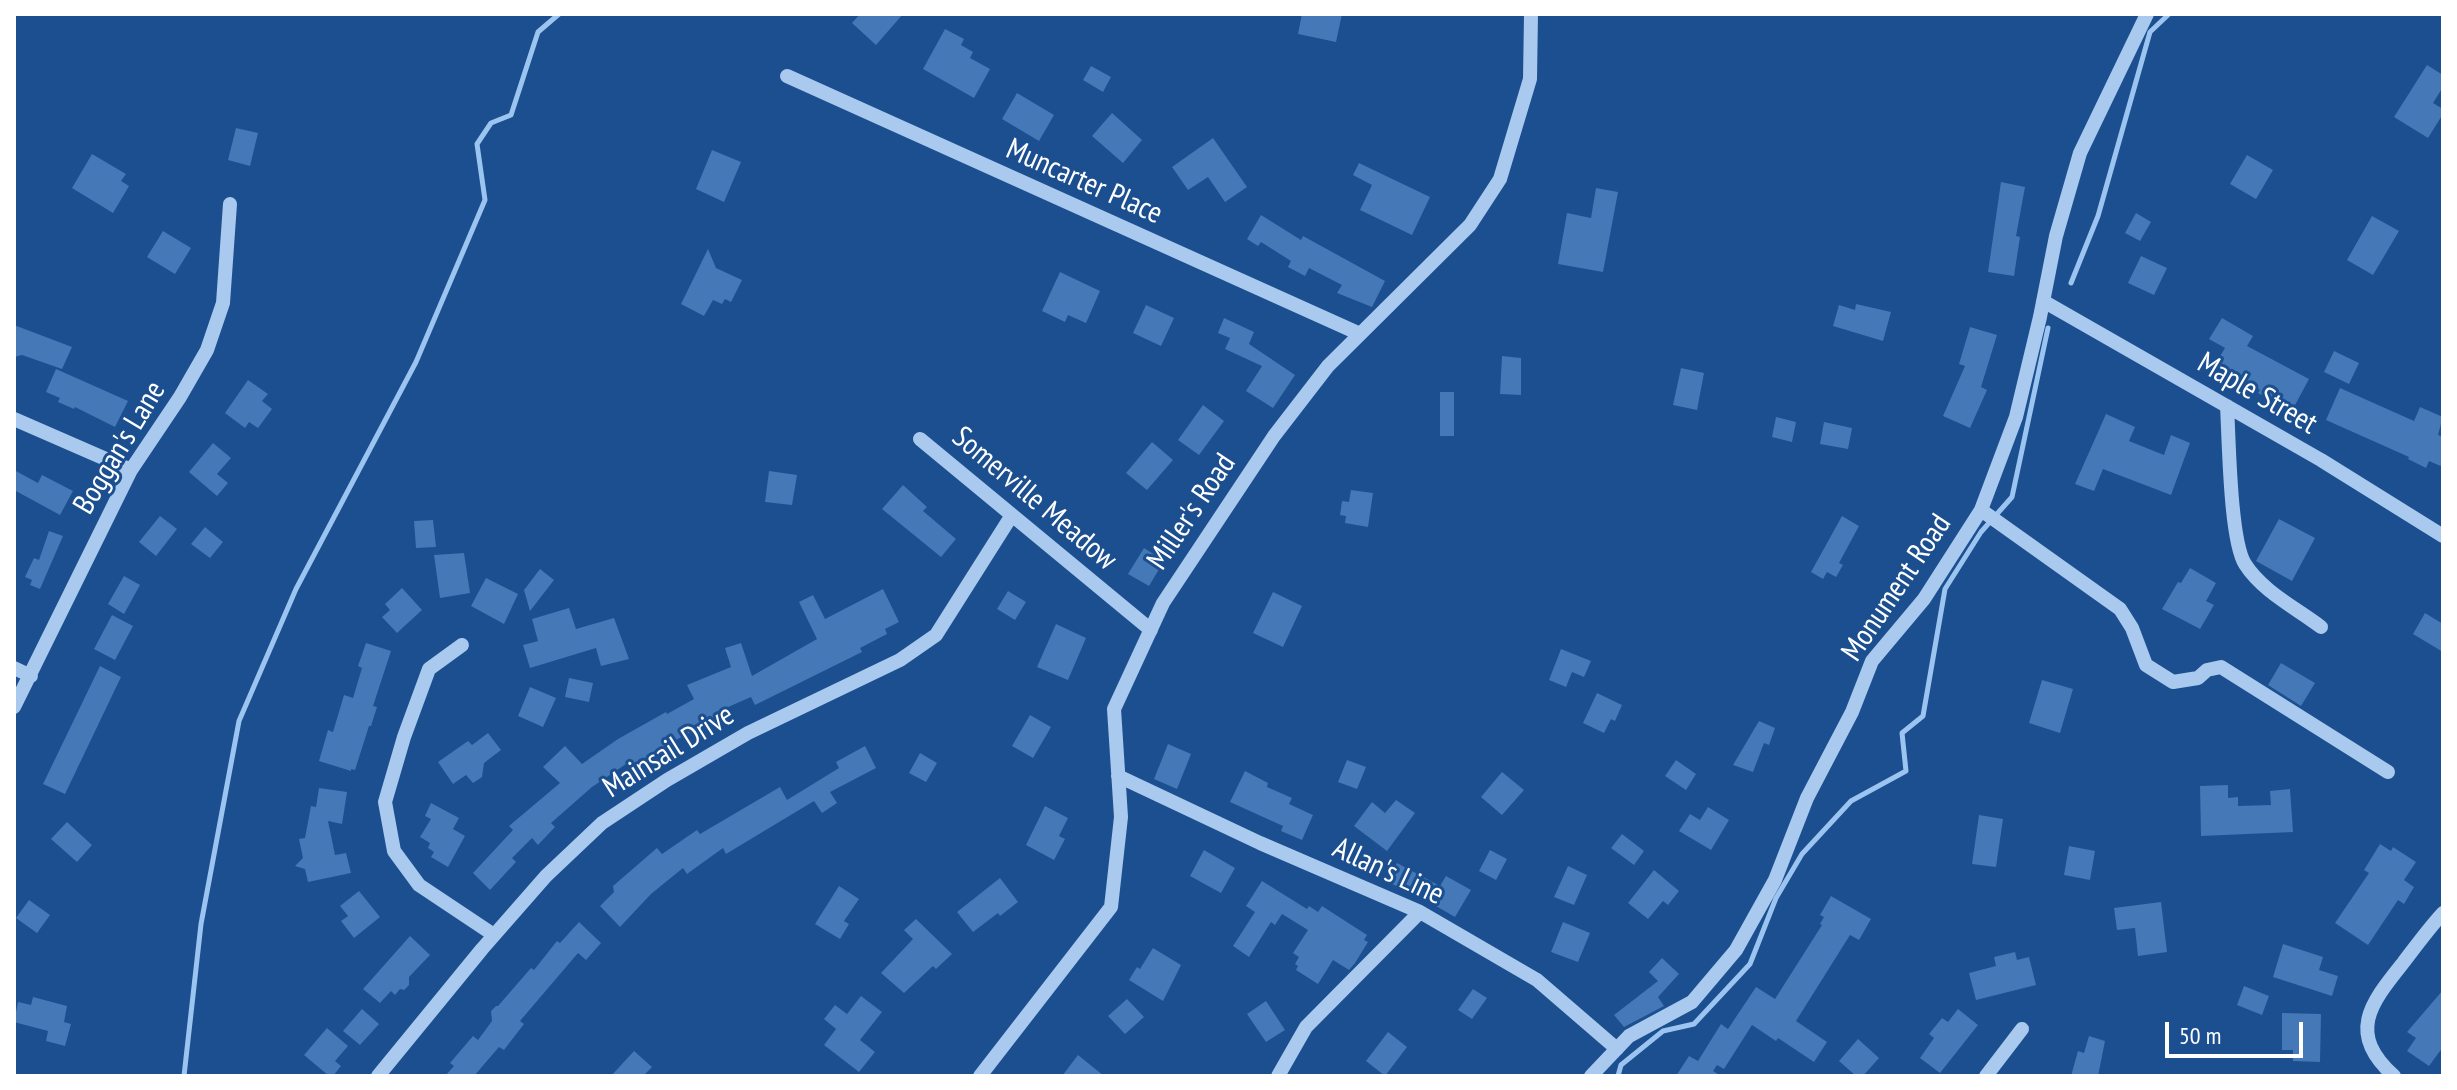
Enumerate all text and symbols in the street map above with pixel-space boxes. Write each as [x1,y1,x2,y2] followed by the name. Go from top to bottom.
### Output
[1000,132,1168,232] street label: Muncarter Place
[2191,345,2323,443] street label: Maple Street
[66,375,174,521] street label: Boggan's Lane
[944,420,1124,578] street label: Somerville Meadow
[1140,447,1244,577] street label: Miller's Road
[1835,508,1959,668] street label: Monument Road
[597,698,741,806] street label: Mainsail Drive
[1327,831,1449,913] street label: Allan's Line
[2169,1006,2307,1056] scale bar
[2179,1020,2221,1051] text: 50 m

